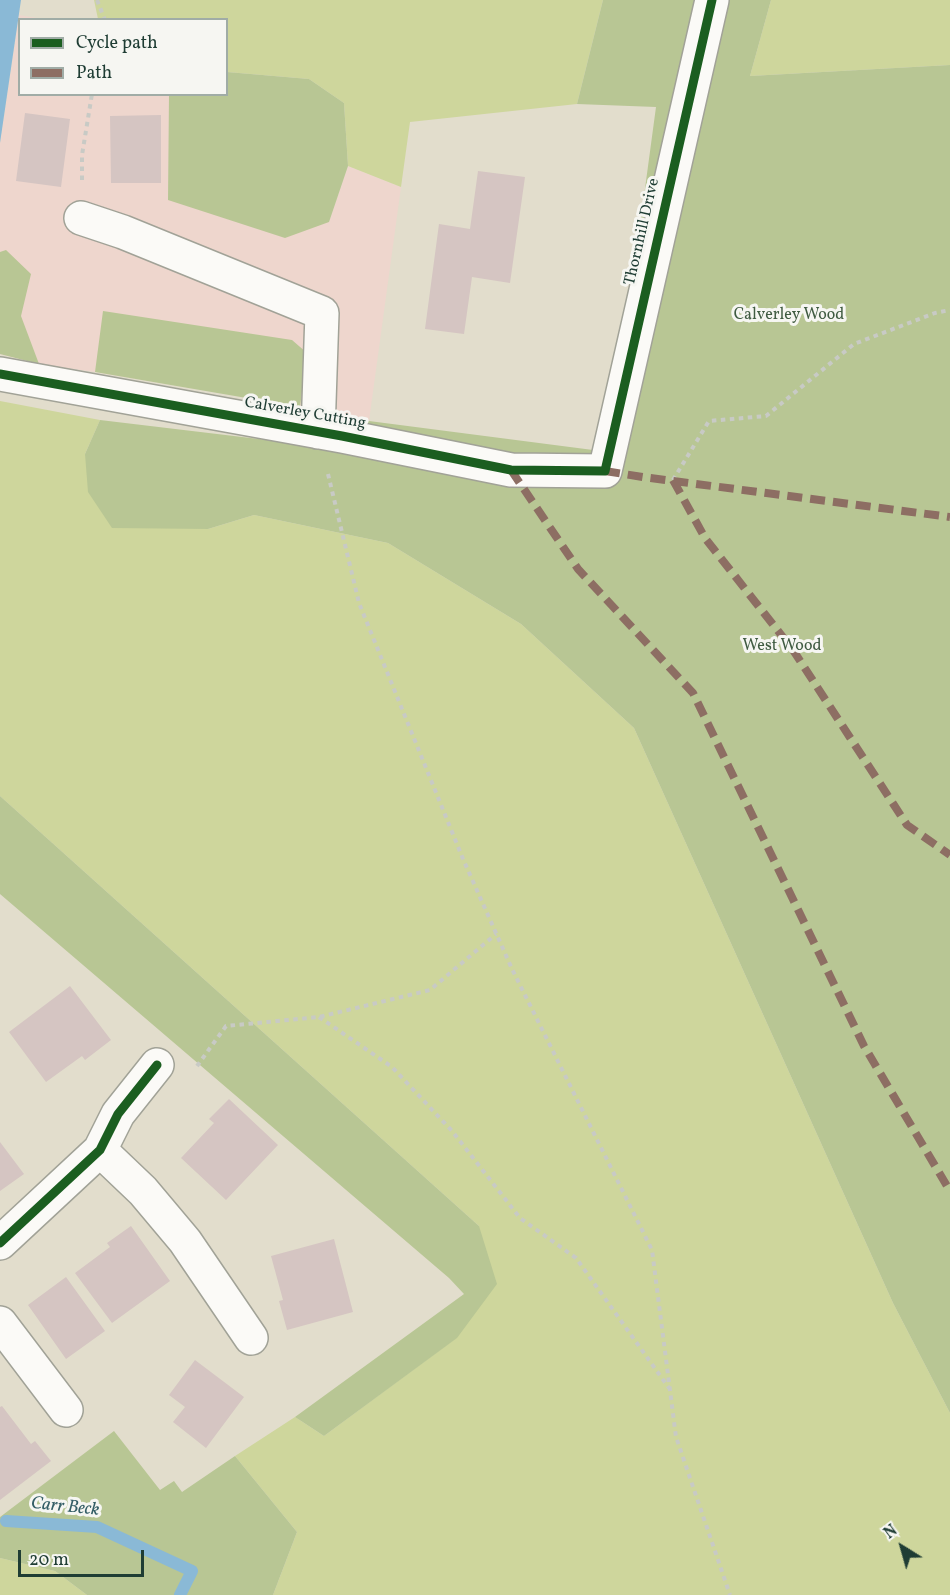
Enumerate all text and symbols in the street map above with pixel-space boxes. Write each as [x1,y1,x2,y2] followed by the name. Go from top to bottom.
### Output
[18,18,228,96] legend
[76,31,158,56] text: Cycle path
[76,61,112,86] text: Path
[621,176,665,288] street label: Thornhill Drive
[734,306,844,326] park label: Calverley Wood
[243,394,367,434] street label: Calverley Cutting
[743,637,821,657] park label: West Wood
[30,1494,100,1522] water label: Carr Beck
[872,1517,932,1577] north arrow
[880,1520,902,1545] text: N
[21,1538,147,1576] scale bar
[29,1548,69,1573] text: 20 m

